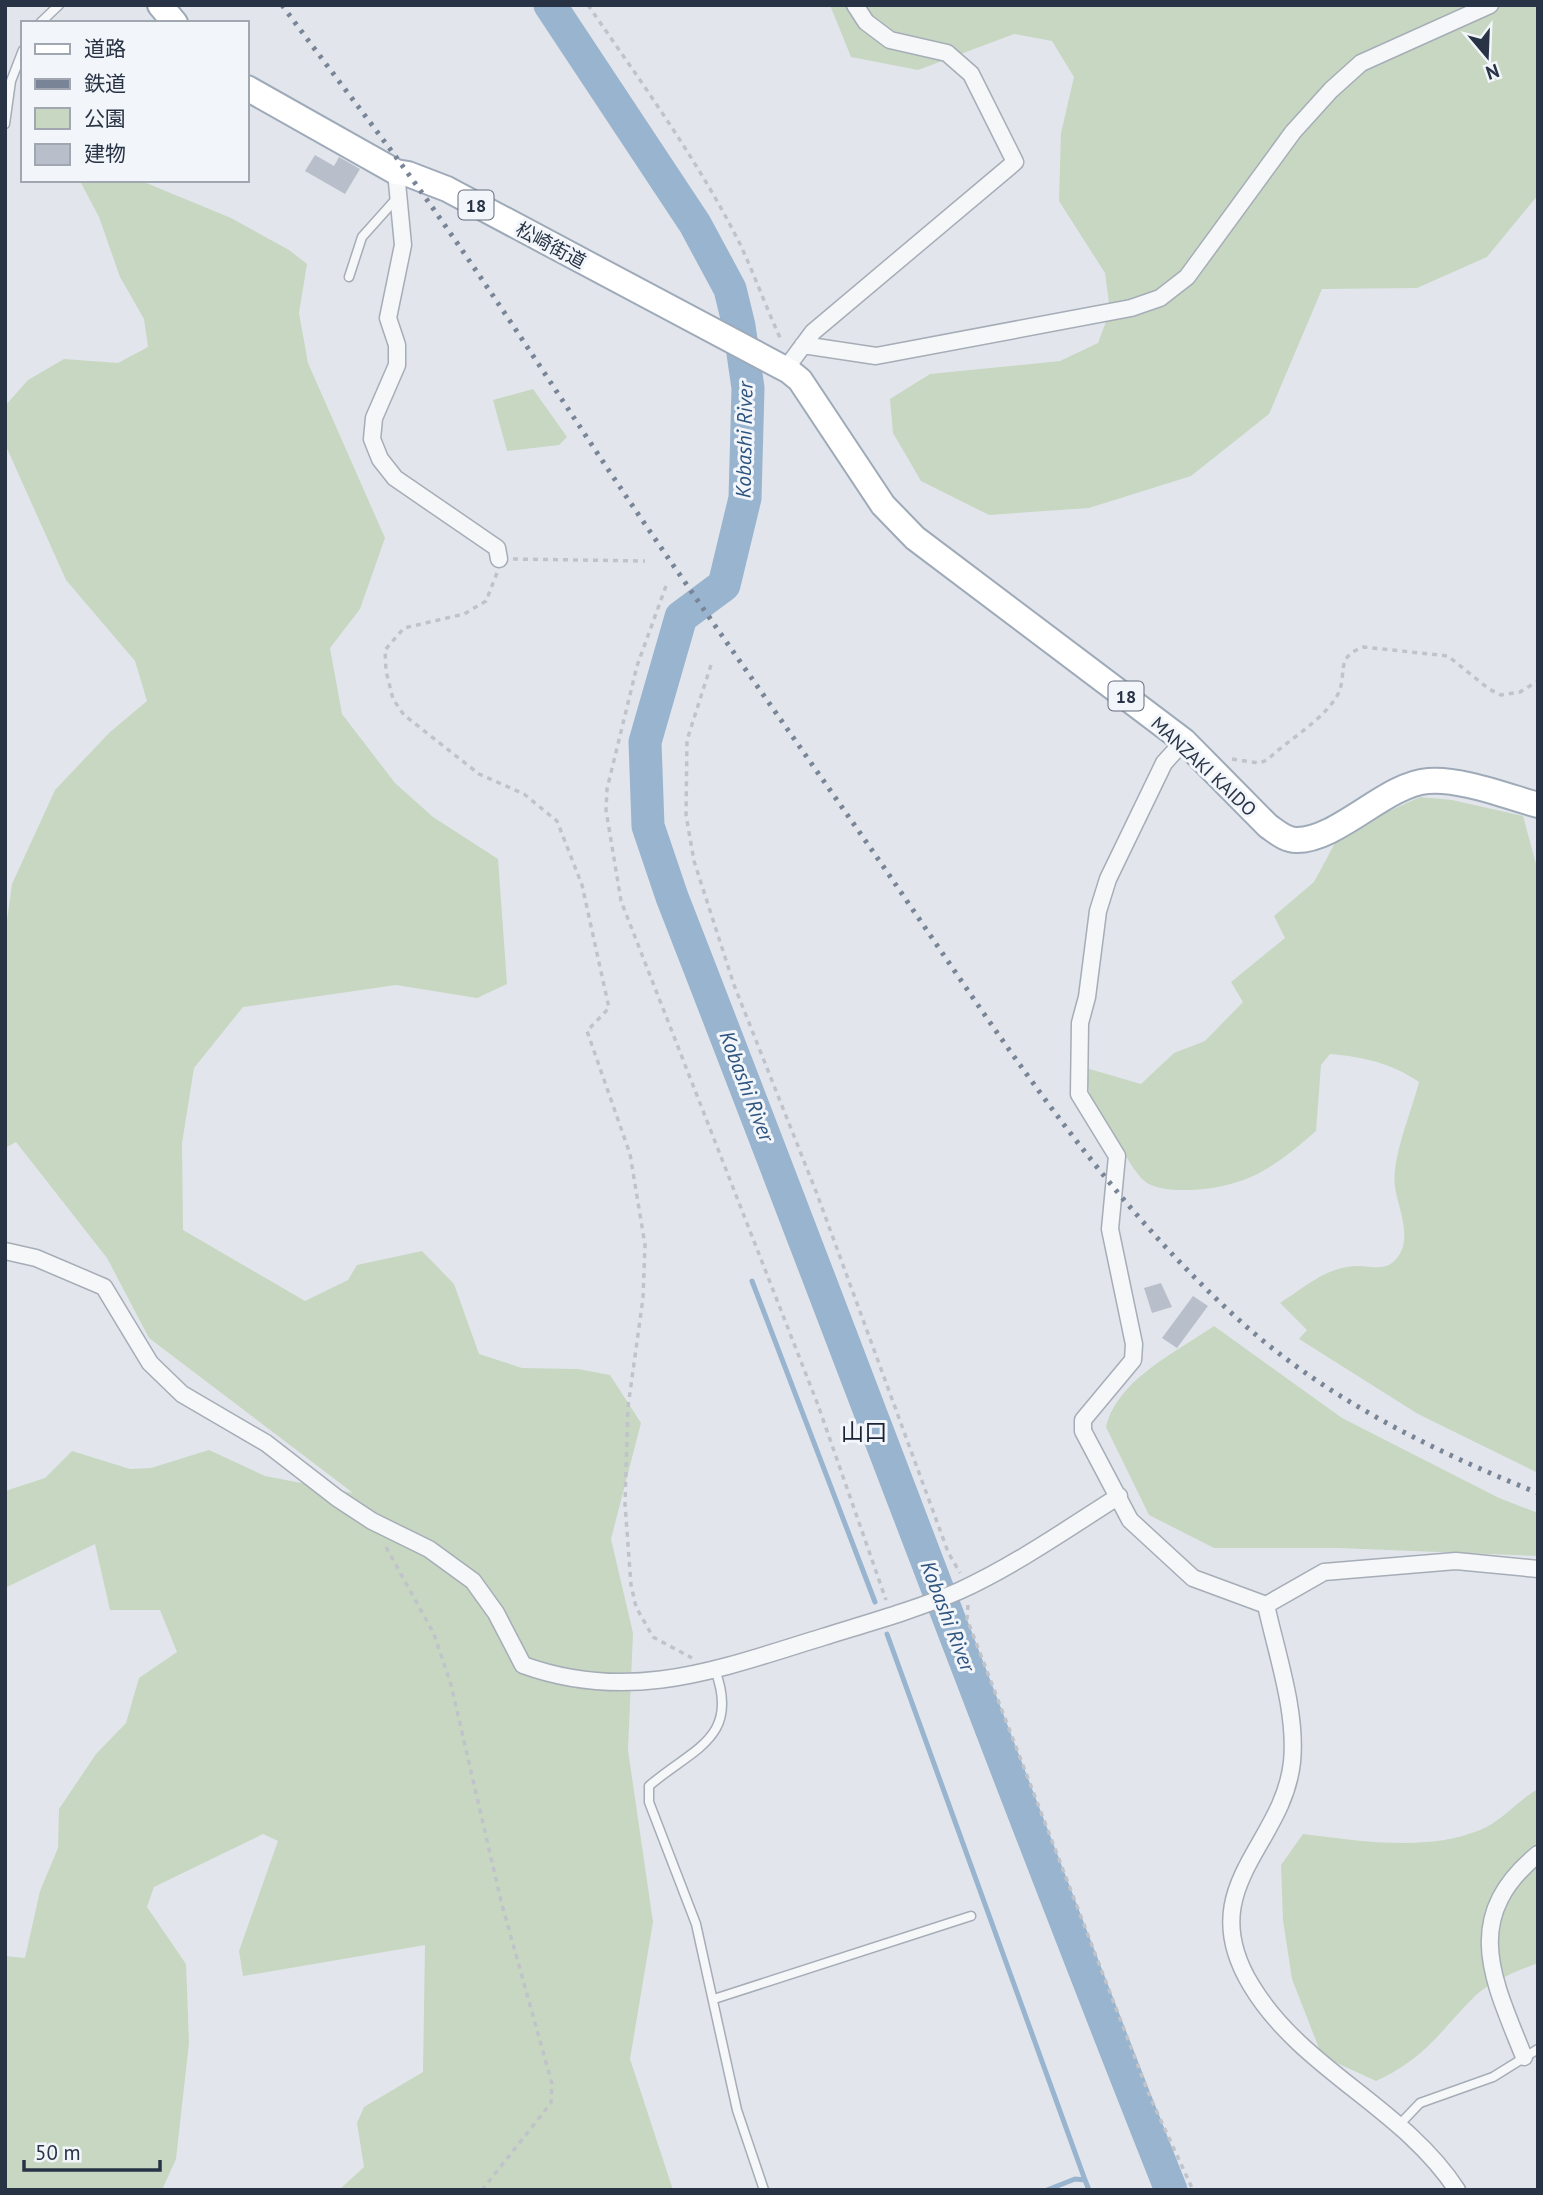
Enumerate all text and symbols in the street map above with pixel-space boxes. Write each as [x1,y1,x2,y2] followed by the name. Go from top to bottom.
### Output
[21,21,248,182] legend
[1452,21,1522,91] north arrow
[84,35,126,62] text: 道路
[1483,59,1502,85] text: N
[84,70,126,97] text: 鉄道
[84,105,126,132] text: 公園
[84,140,126,167] text: 建物
[458,190,494,220] road number: 18
[512,217,590,273] street label: 松崎街道
[729,379,759,498] water label: Kobashi River
[1108,682,1144,710] road number: 18
[1146,711,1262,821] street label: MANZAKI KAIDO
[714,1027,781,1147] water label: Kobashi River
[841,1417,887,1446] district label: 山口
[915,1557,982,1677] water label: Kobashi River
[24,2128,161,2172] scale bar
[35,2139,81,2166] text: 50 m

